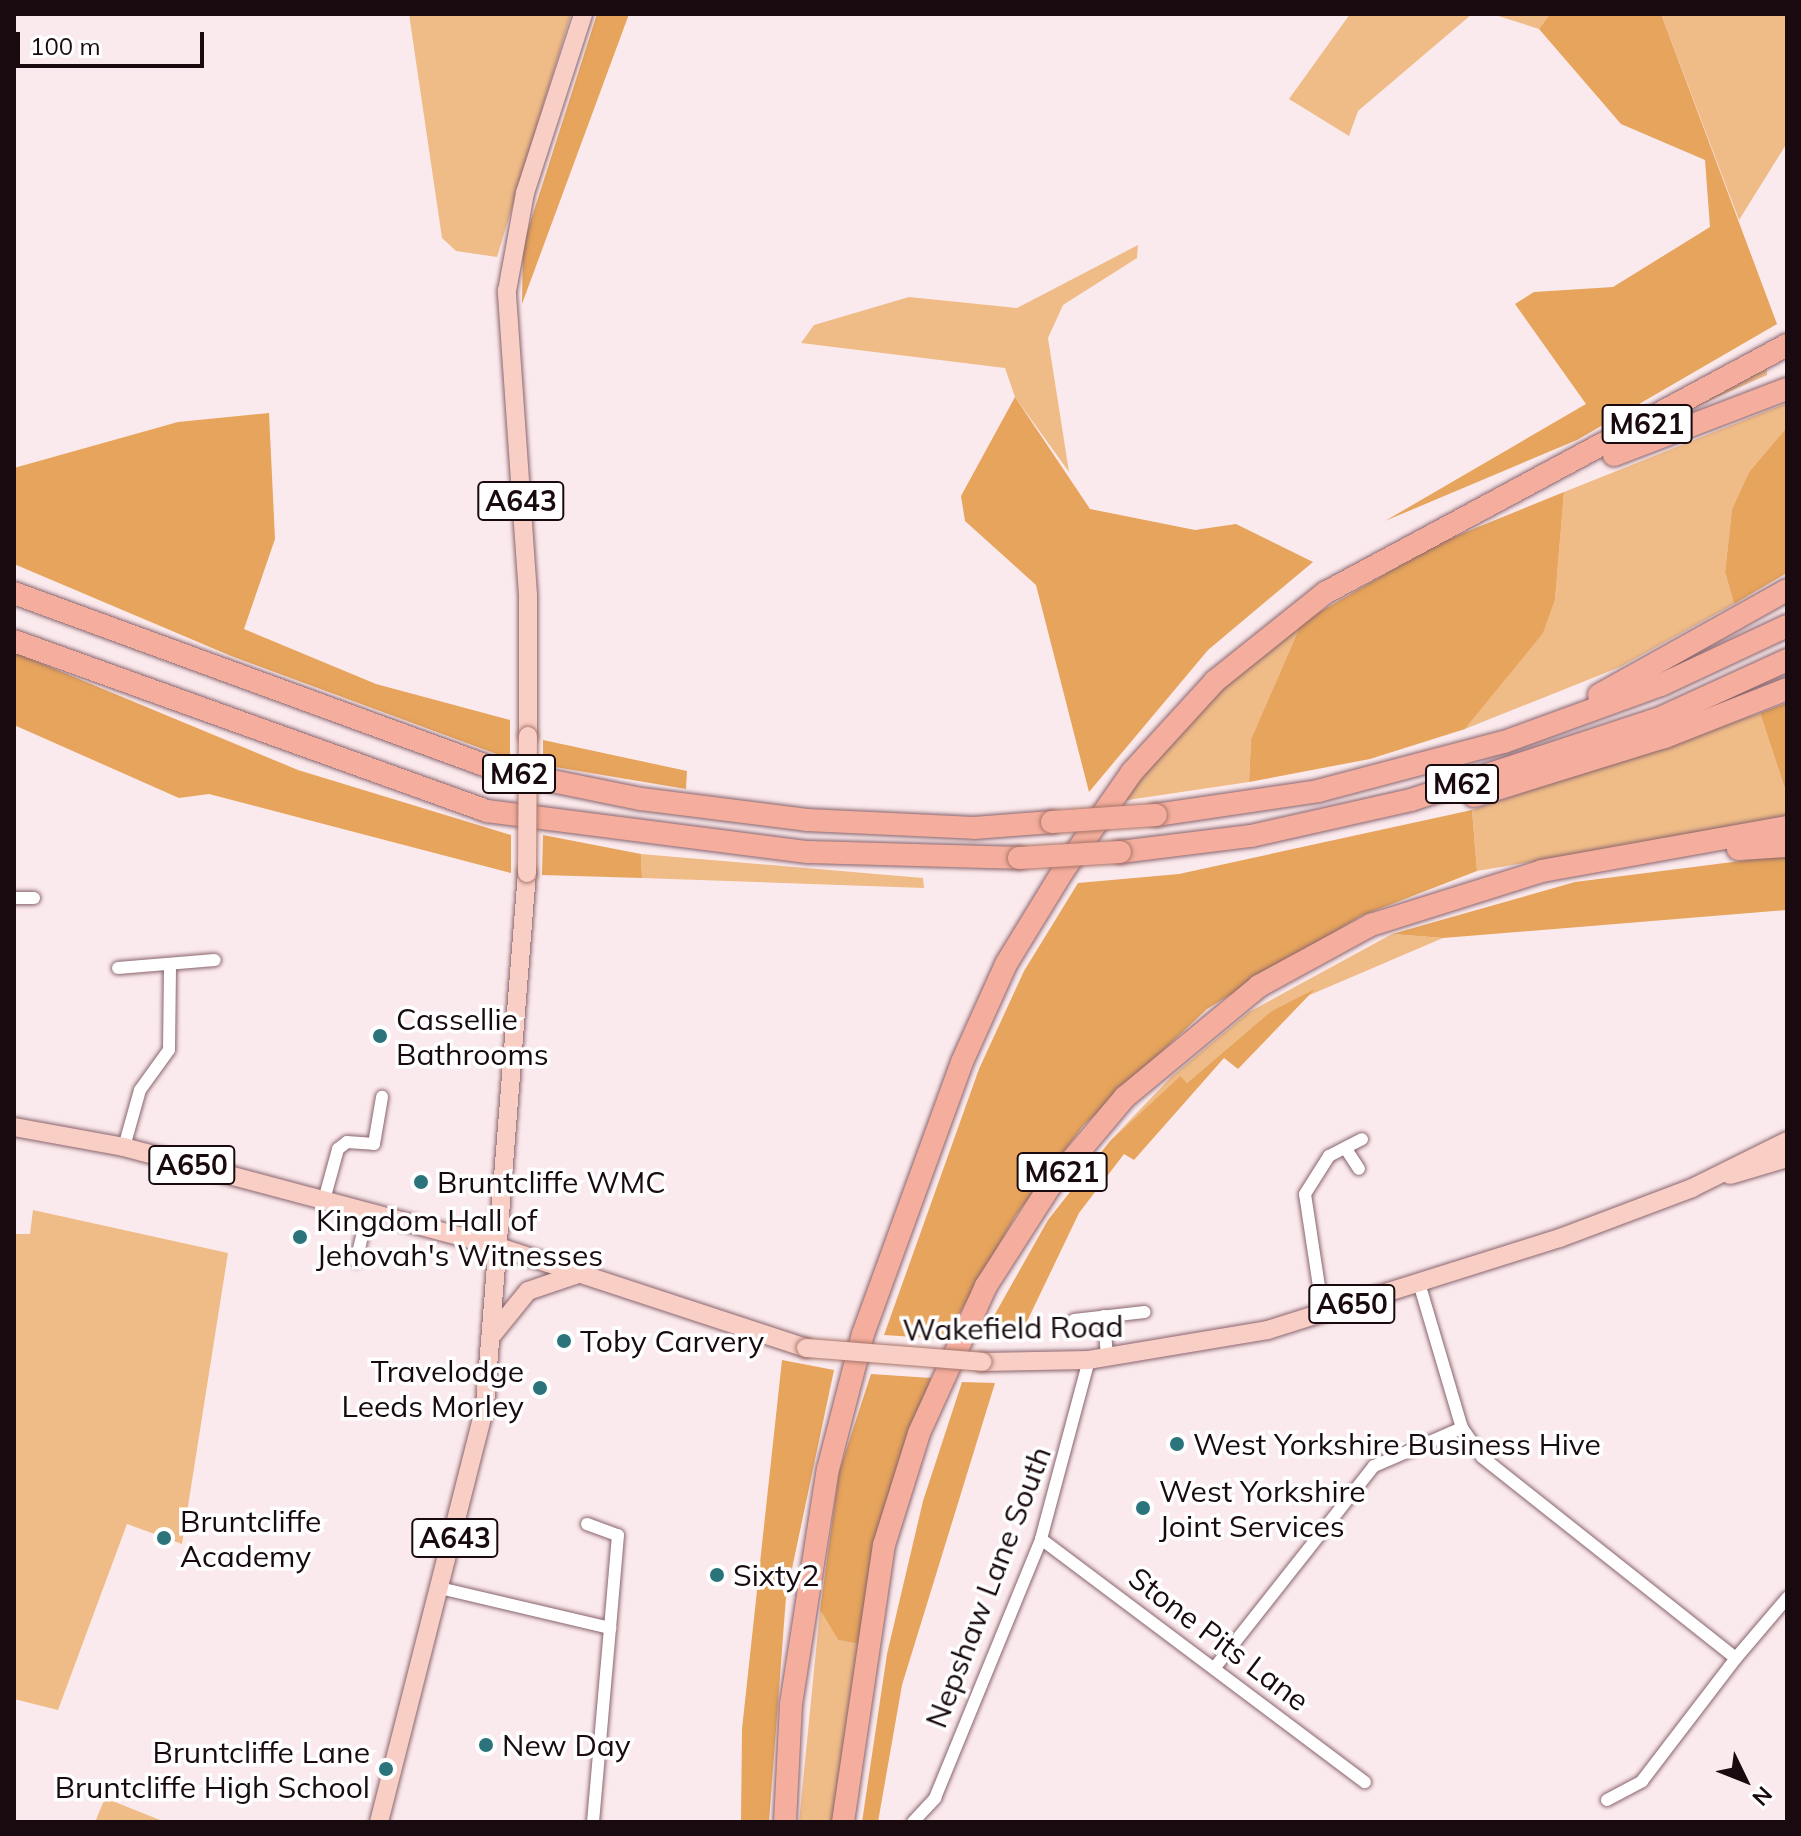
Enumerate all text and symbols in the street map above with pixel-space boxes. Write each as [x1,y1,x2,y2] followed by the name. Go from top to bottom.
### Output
[20,16,208,66] scale bar
[30,31,101,61] text: 100 m
[1601,400,1693,448] road number: M621
[477,477,565,525] road number: A643
[481,750,557,798] road number: M62
[1424,760,1500,808] road number: M62
[396,1001,549,1072] place label: Cassellie Bathrooms
[371,1027,389,1045] marker: Cassellie Bathrooms
[148,1141,236,1189] road number: A650
[1016,1148,1108,1196] road number: M621
[437,1164,666,1200] place label: Bruntcliffe WMC
[412,1173,430,1191] marker: Bruntcliffe WMC
[316,1202,603,1272] place label: Kingdom Hall of Jehovah's Witnesses
[291,1228,309,1246] marker: Kingdom Hall of Jehovah's Witnesses
[1308,1280,1396,1328] road number: A650
[902,1308,1124,1348] street label: Wakefield Road
[580,1323,764,1359] place label: Toby Carvery
[555,1332,573,1350] marker: Toby Carvery
[341,1353,524,1424] place label: Travelodge Leeds Morley
[531,1379,549,1397] marker: Travelodge Leeds Morley
[1193,1426,1601,1462] place label: West Yorkshire Business Hive
[1168,1435,1186,1453] marker: West Yorkshire Business Hive
[918,1441,1058,1733] street label: Nepshaw Lane South
[1159,1473,1366,1544] place label: West Yorkshire Joint Services
[1134,1499,1152,1517] marker: West Yorkshire Joint Services
[180,1503,321,1574] place label: Bruntcliffe Academy
[411,1514,499,1562] road number: A643
[155,1529,173,1547] marker: Bruntcliffe Academy
[733,1557,820,1593] place label: Sixty2
[1122,1560,1316,1718] street label: Stone Pits Lane
[708,1566,726,1584] marker: Sixty2
[502,1727,631,1763] place label: New Day
[55,1734,370,1804] place label: Bruntcliffe Lane Bruntcliffe High School
[477,1736,495,1754] marker: New Day
[1705,1740,1785,1820] north arrow
[377,1760,395,1778] marker: Bruntcliffe Lane Bruntcliffe High School
[1747,1781,1778,1812] text: N

